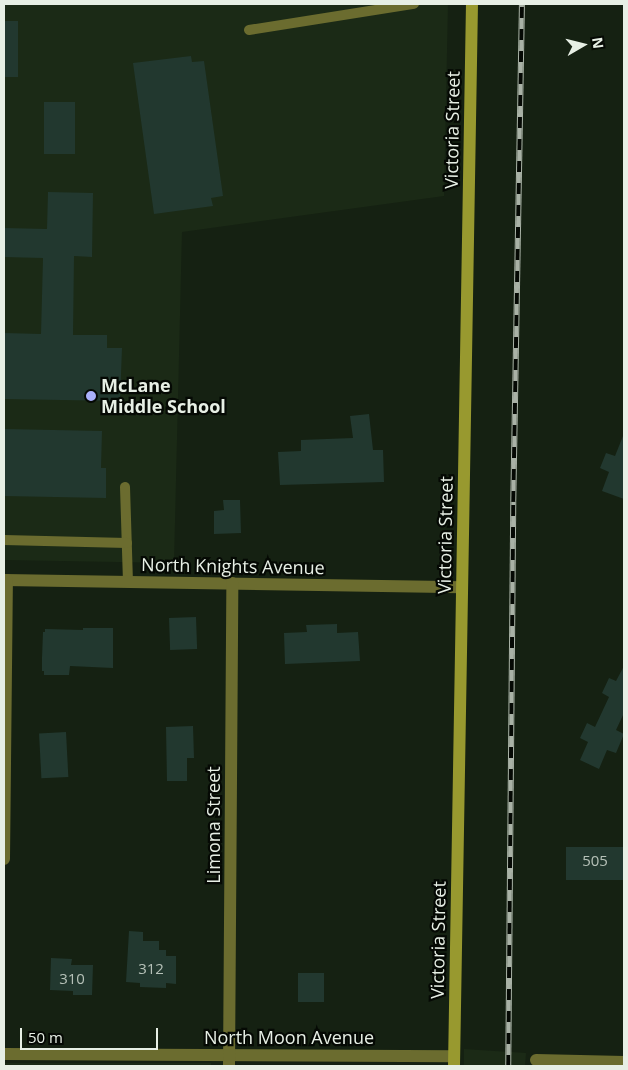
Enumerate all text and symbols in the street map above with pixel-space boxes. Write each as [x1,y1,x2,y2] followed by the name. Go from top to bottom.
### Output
[558,20,608,70] north arrow
[588,36,609,50] text: N
[440,71,464,189] street label: Victoria Street
[101,375,226,418] place label: McLane Middle School
[85,390,97,402] marker: McLane Middle School
[433,476,457,594] street label: Victoria Street
[141,554,325,578] street label: North Knights Avenue
[202,766,224,884] street label: Limona Street
[582,852,608,870] house number: 505
[426,881,450,999] street label: Victoria Street
[138,960,164,978] house number: 312
[59,970,85,988] house number: 310
[22,1018,160,1050] scale bar
[204,1026,374,1048] street label: North Moon Avenue
[28,1027,63,1047] text: 50 m

